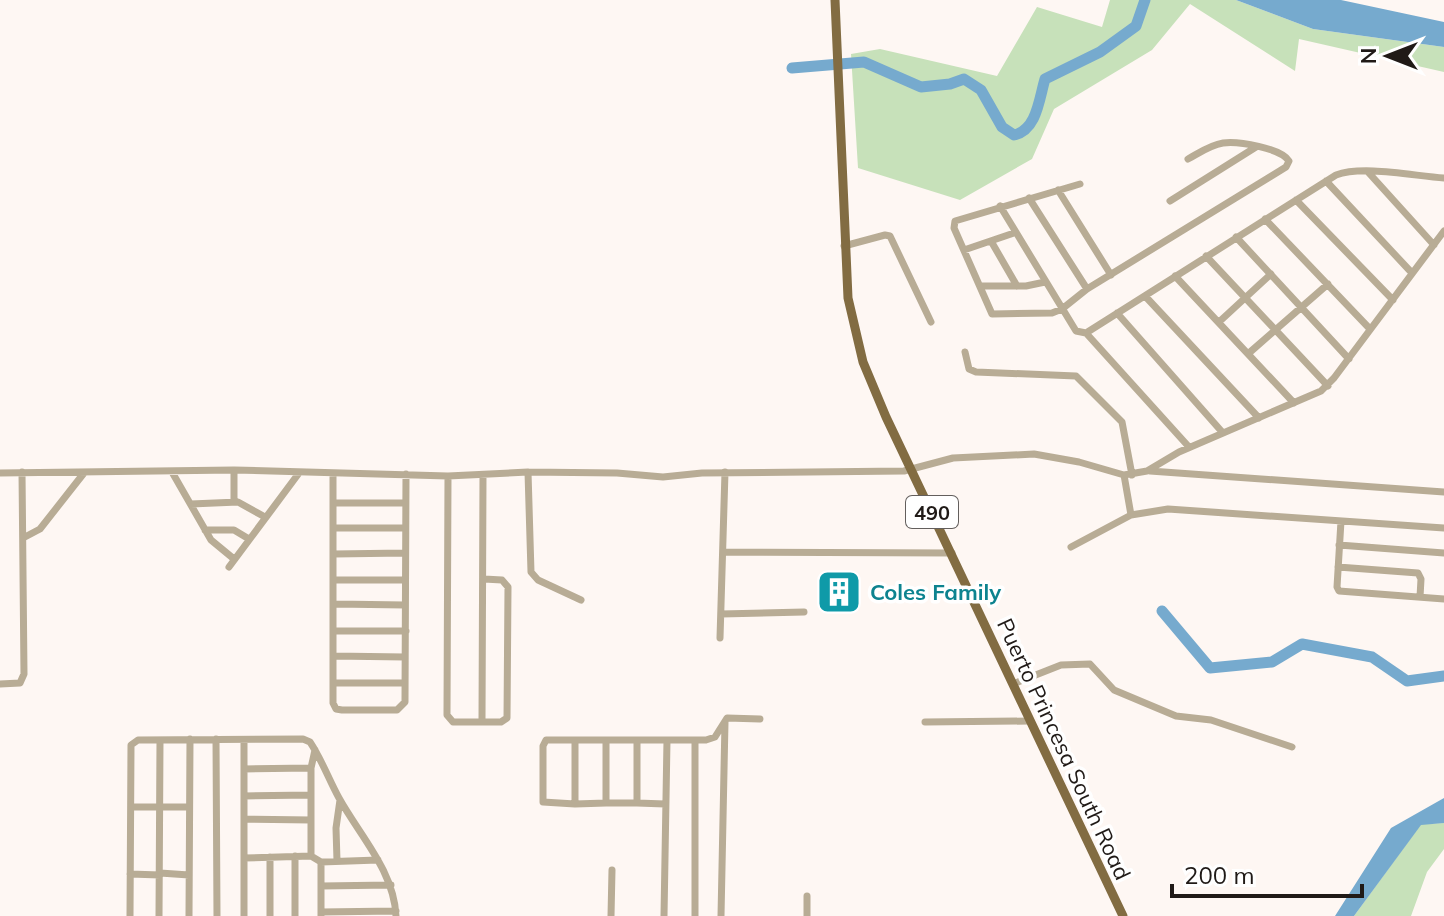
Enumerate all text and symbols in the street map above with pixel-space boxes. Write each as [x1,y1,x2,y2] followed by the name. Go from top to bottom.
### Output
[1348,16,1428,96] north arrow
[1354,48,1382,64] text: N
[906,496,958,528] road number: 490
[815,568,863,616] building icon: Coles Family
[870,578,1001,606] place label: Coles Family
[991,614,1137,884] street label: Puerto Princesa South Road
[1172,848,1362,898] scale bar
[1184,860,1255,890] text: 200 m

